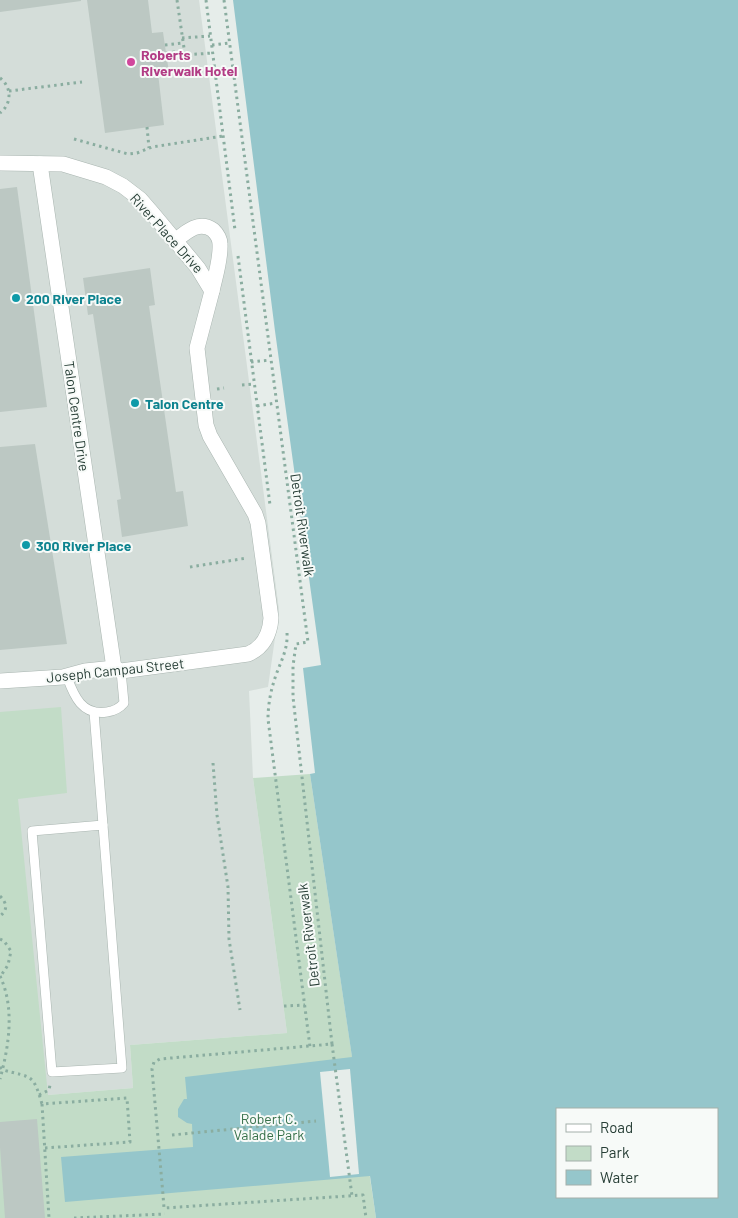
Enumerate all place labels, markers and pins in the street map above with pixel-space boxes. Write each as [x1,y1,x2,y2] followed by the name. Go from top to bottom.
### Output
[141,46,238,79] place label: Roberts Riverwalk Hotel
[125,56,137,68] marker: Roberts Riverwalk Hotel
[26,290,122,307] place label: 200 River Place
[10,292,22,304] marker: 200 River Place
[145,395,224,412] place label: Talon Centre
[129,397,141,409] marker: Talon Centre
[36,537,132,554] place label: 300 River Place
[20,539,32,551] marker: 300 River Place

